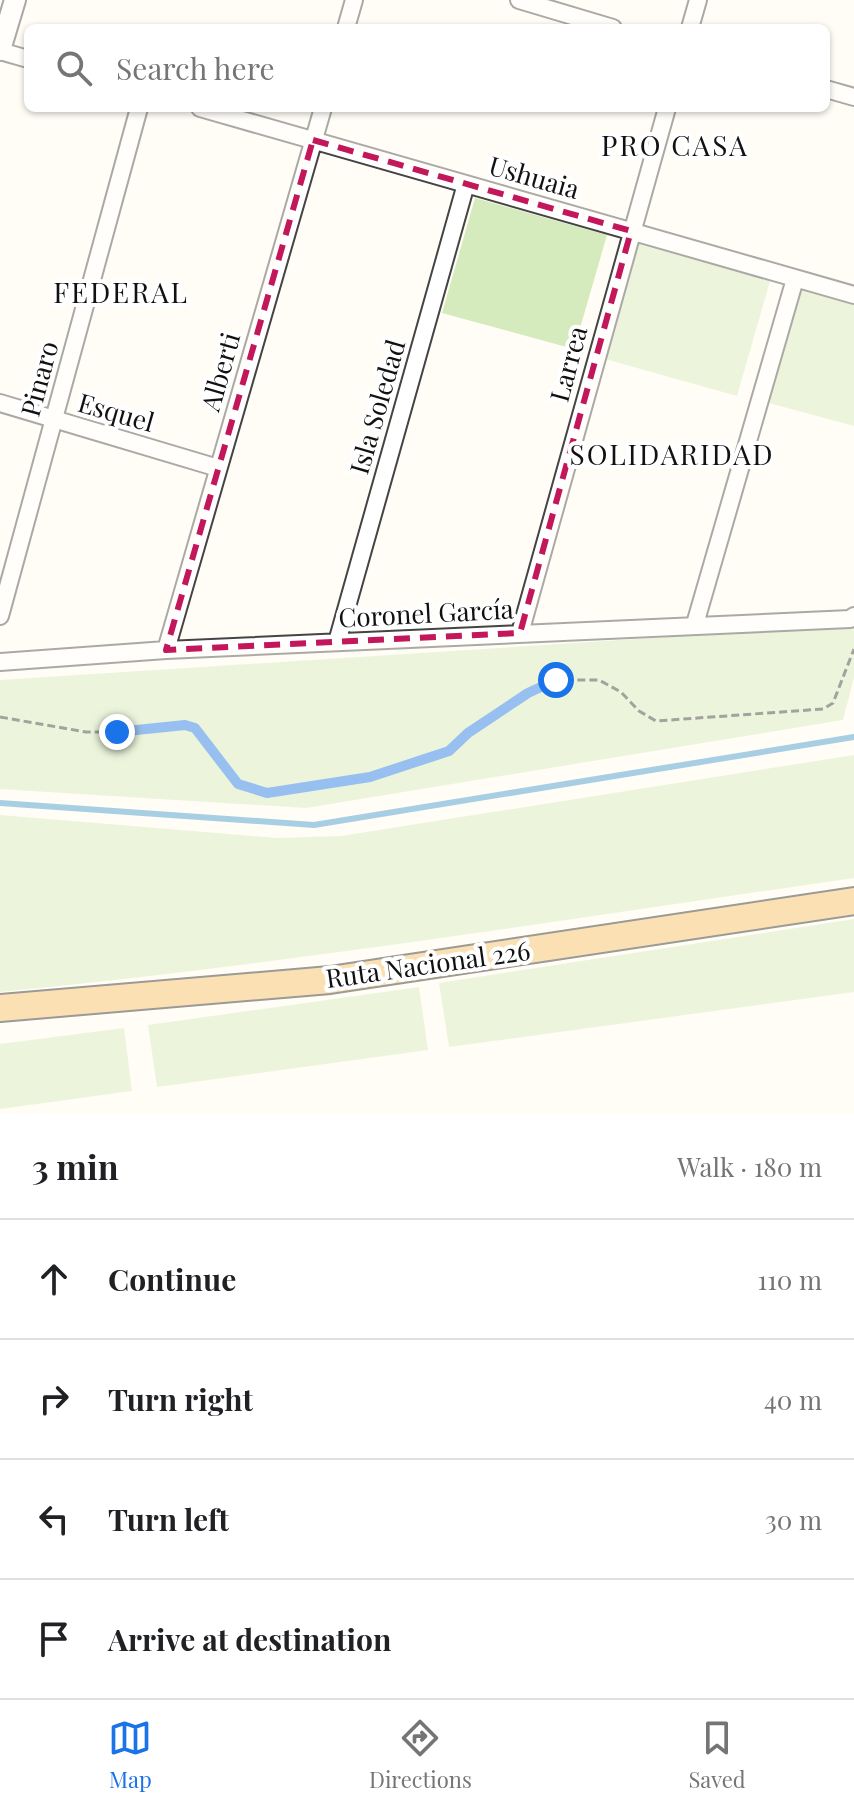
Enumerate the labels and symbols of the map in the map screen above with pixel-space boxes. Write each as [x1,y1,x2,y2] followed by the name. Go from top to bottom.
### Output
[601,126,749,163] district label: PRO CASA
[485,147,584,206] street label: Ushuaia
[53,273,189,310] district label: FEDERAL
[541,322,594,405] street label: Larrea
[191,328,248,416] street label: Alberti
[341,335,412,478] street label: Isla Soledad
[12,337,65,420] street label: Pinaro
[74,384,159,439] street label: Esquel
[570,435,774,472] district label: SOLIDARIDAD
[337,590,514,635] street label: Coronel García
[538,662,574,698] route start
[99,714,135,750] route end
[323,932,532,995] street label: Ruta Nacional 226

